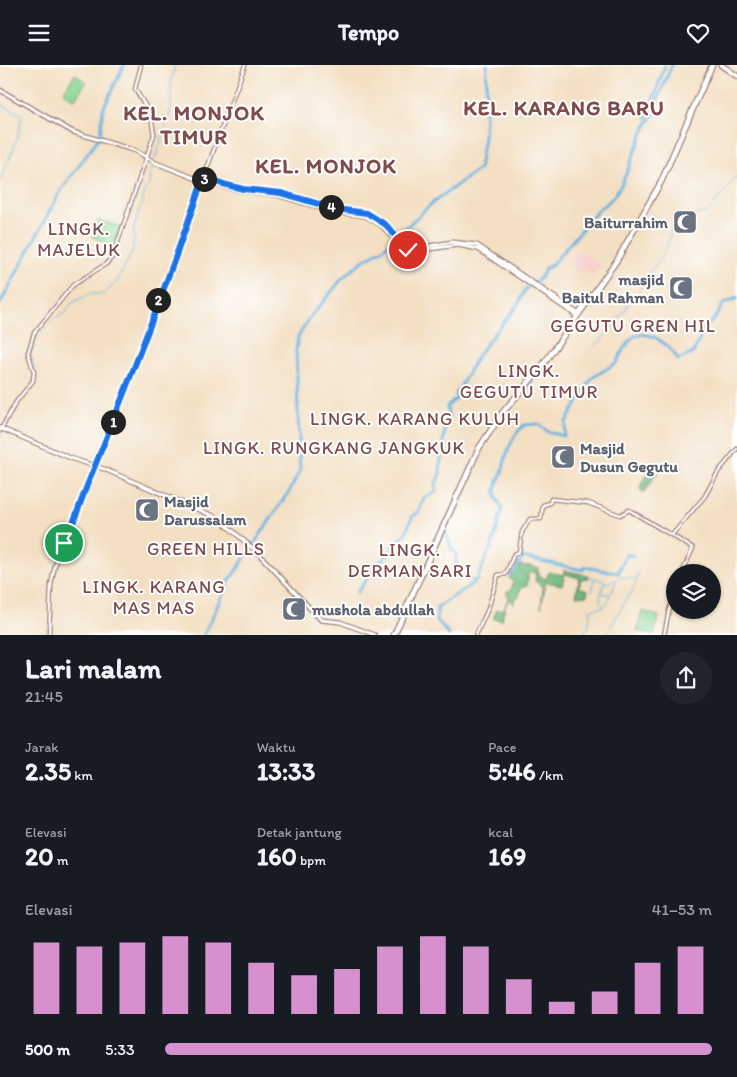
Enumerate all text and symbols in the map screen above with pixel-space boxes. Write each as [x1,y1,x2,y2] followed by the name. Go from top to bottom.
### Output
[25,19,53,47] icon: menu
[338,19,399,46] text: Tempo
[684,19,712,47] icon: heart
[463,95,665,120] district label: KEL. KARANG BARU
[123,100,265,149] district label: KEL. MONJOK TIMUR
[255,153,397,178] district label: KEL. MONJOK
[192,167,216,191] pin: 3
[201,171,208,188] text: 3
[318,195,344,219] pin: 4
[327,199,336,216] text: 4
[672,209,698,235] mosque icon: Baiturrahim
[584,213,668,232] place label: Baiturrahim
[37,218,121,261] district label: LINGK. MAJELUK
[387,229,429,271] pin
[394,236,422,264] icon: check
[562,270,664,307] place label: masjid Baitul Rahman
[668,275,694,301] mosque icon: masjid Baitul Rahman
[146,287,170,313] pin: 2
[155,292,162,309] text: 2
[550,315,716,337] district label: GEGUTU GREN HIL
[460,360,598,403] district label: LINGK. GEGUTU TIMUR
[310,408,520,430] district label: LINGK. KARANG KULUH
[100,409,126,435] pin: 1
[110,414,117,431] text: 1
[203,437,465,459] district label: LINGK. RUNGKANG JANGKUK
[580,439,678,477] place label: Masjid Dusun Gegutu
[550,444,576,470] mosque icon: Masjid Dusun Gegutu
[164,492,247,529] place label: Masjid Darussalam
[134,497,160,523] mosque icon: Masjid Darussalam
[43,522,85,564] pin
[50,529,78,557] icon: arrive
[147,538,265,560] district label: GREEN HILLS
[348,539,472,582] district label: LINGK. DERMAN SARI
[666,564,721,619] map controls
[666,564,721,619] button: layers
[82,576,226,619] district label: LINGK. KARANG MAS MAS
[281,596,307,622] mosque icon: mushola abdullah
[311,600,435,619] place label: mushola abdullah
[25,651,161,685] text: Lari malam
[660,652,712,704] button: share
[25,687,63,706] text: 21:45
[25,739,58,756] text: Jarak
[257,739,296,756] text: Waktu
[488,739,516,756] text: Pace
[25,756,71,786] text: 2.35
[257,756,315,786] text: 13:33
[488,756,536,786] text: 5:46
[71,767,93,784] text: km
[536,767,563,784] text: /km
[25,824,67,841] text: Elevasi
[257,824,342,841] text: Detak jantung
[488,824,513,841] text: kcal
[25,841,54,871] text: 20
[257,841,297,871] text: 160
[488,841,526,871] text: 169
[54,852,69,869] text: m
[297,852,326,869] text: bpm
[25,900,73,919] text: Elevasi
[652,900,712,919] text: 41–53 m
[25,1040,70,1059] text: 500 m
[105,1040,135,1059] text: 5:33

